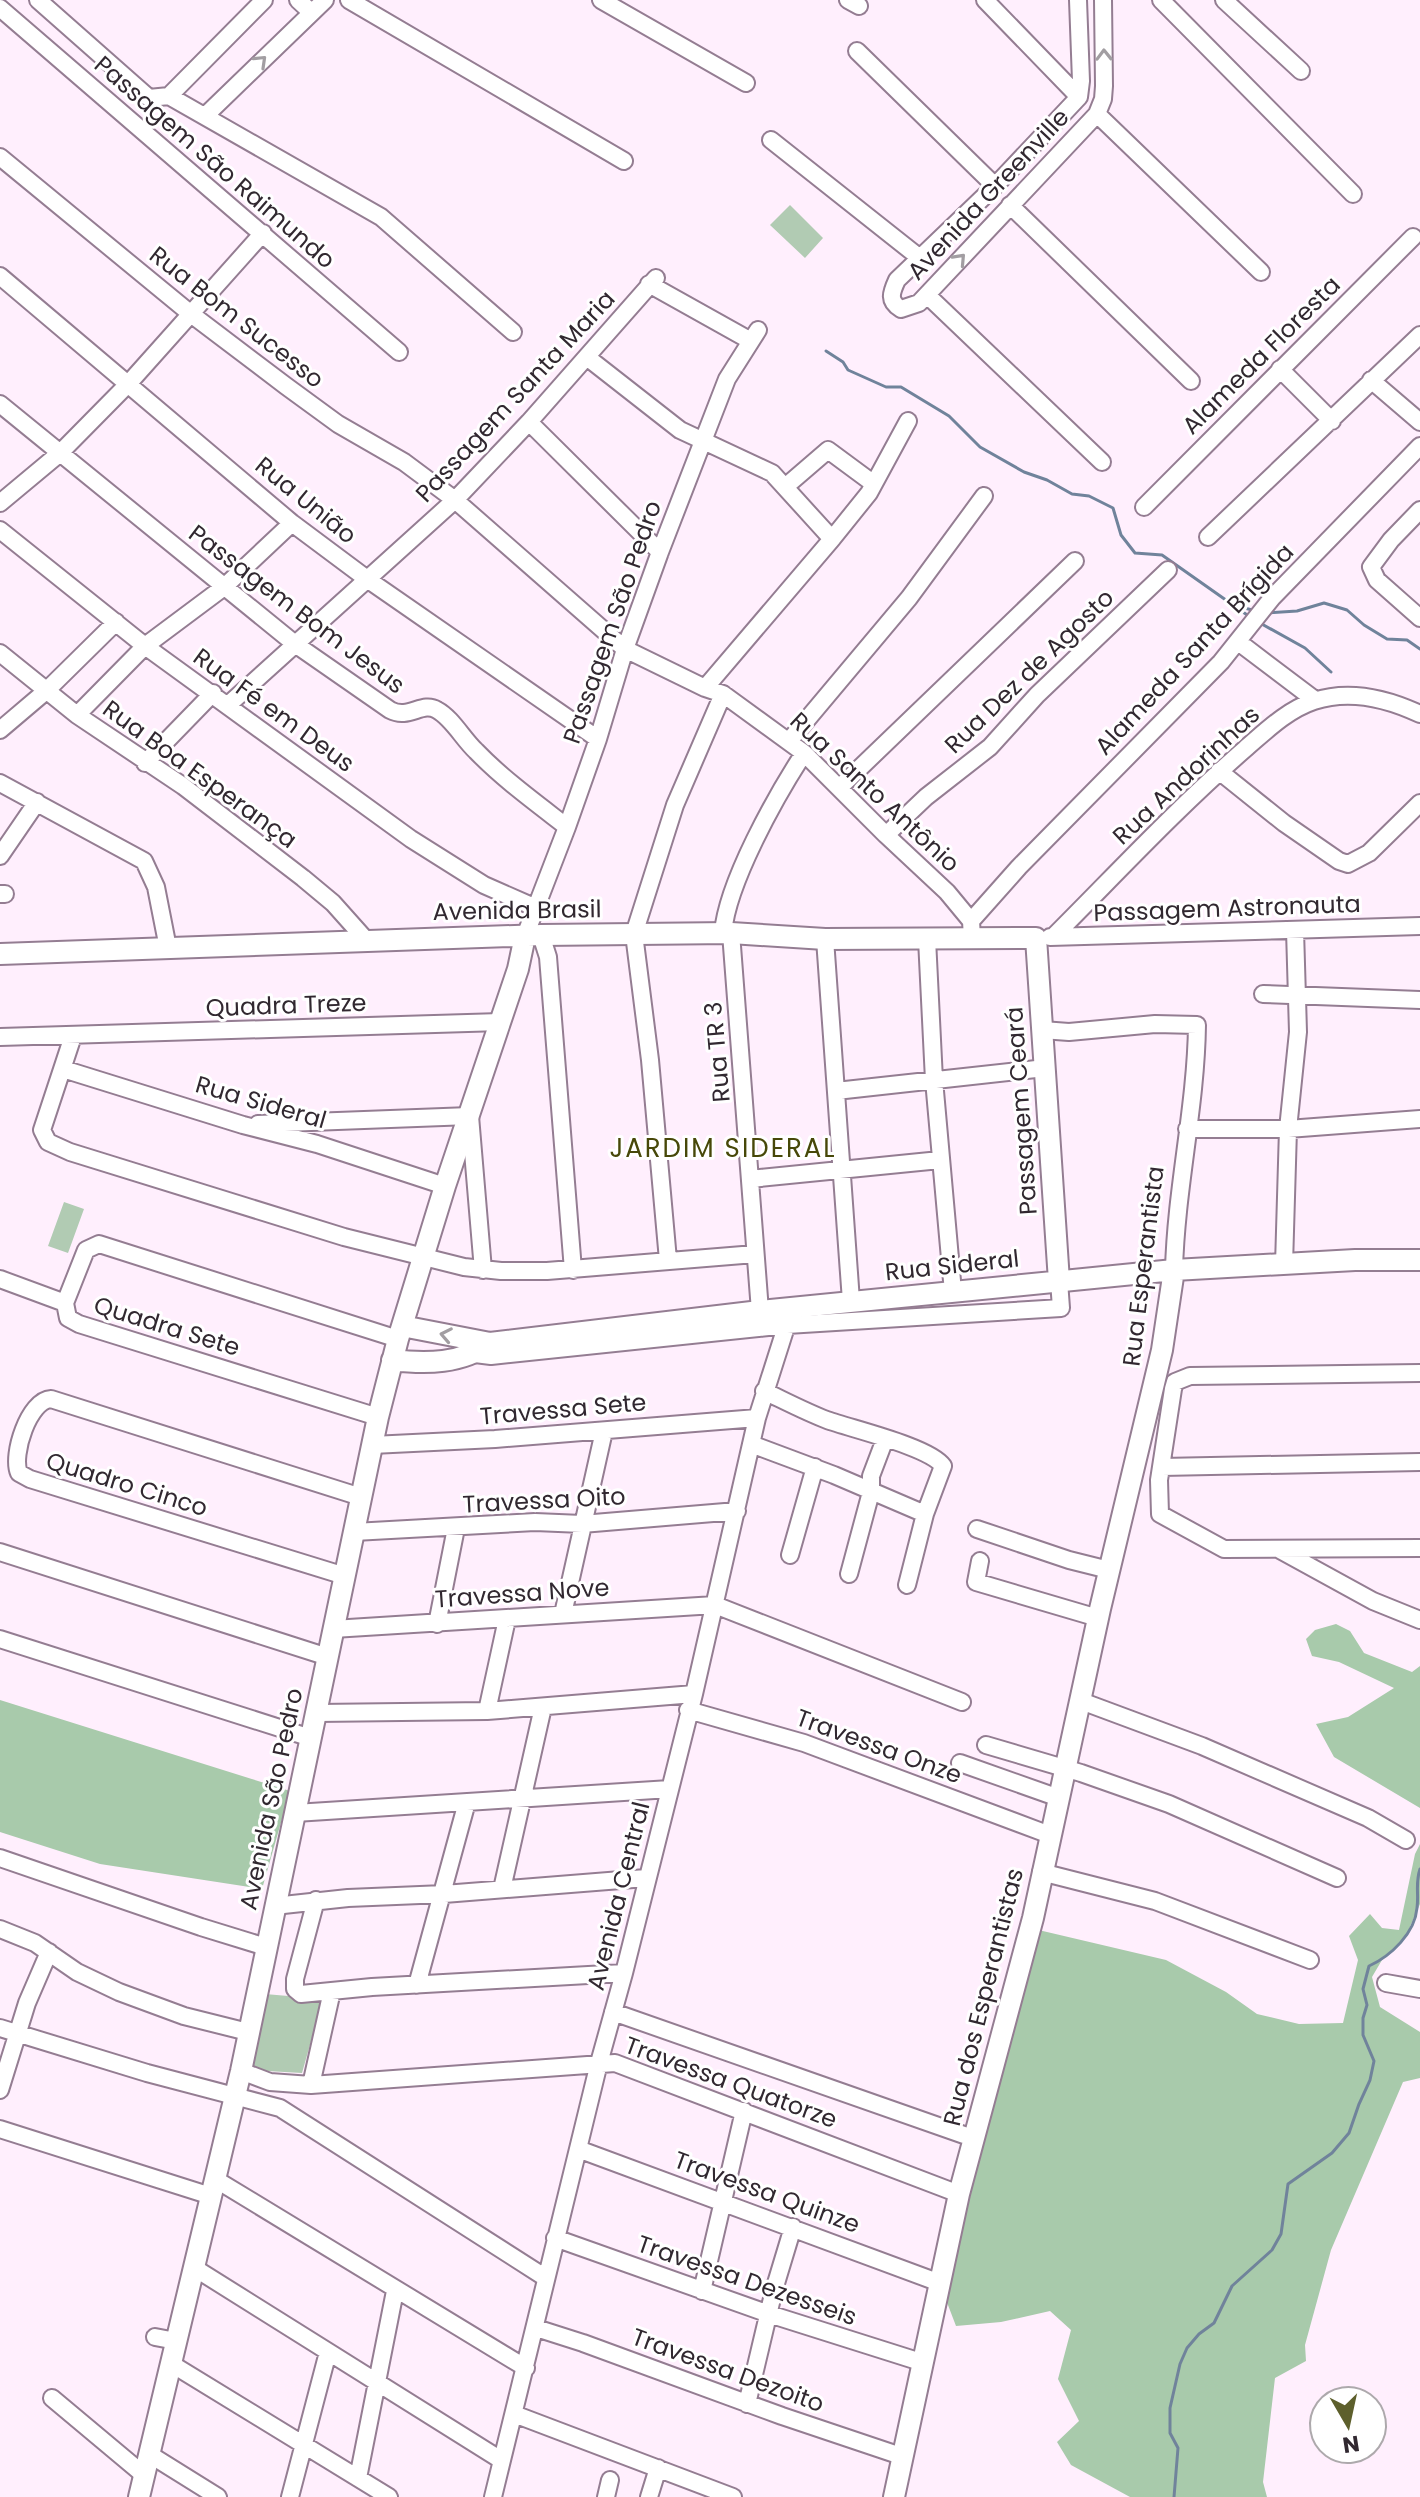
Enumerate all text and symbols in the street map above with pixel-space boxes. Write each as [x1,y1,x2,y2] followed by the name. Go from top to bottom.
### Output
[87,48,343,276] street label: Passagem São Raimundo
[1095,48,1113,61] one-way arrow
[252,55,266,70] one-way arrow
[900,101,1076,287] street label: Avenida Greenville
[143,238,331,396] street label: Rua Bom Sucesso
[950,254,964,269] one-way arrow
[1175,269,1347,441] street label: Alameda Floresta
[408,283,622,509] street label: Passagem Santa Maria
[248,449,364,551] street label: Rua União
[555,496,669,748] street label: Passagem São Pedro
[182,517,412,701] street label: Passagem Bom Jesus
[1087,536,1301,762] street label: Alameda Santa Brígida
[937,581,1121,761] street label: Rua Dez de Agosto
[187,640,361,780] street label: Rua Fé em Deus
[96,692,304,856] street label: Rua Boa Esperança
[1105,698,1267,852] street label: Rua Andorinhas
[783,705,967,879] street label: Rua Santo Antônio
[1093,887,1361,929] street label: Passagem Astronauta
[432,892,602,928] street label: Avenida Brasil
[205,986,367,1024] street label: Quadra Treze
[696,1000,738,1104] street label: Rua TR 3
[997,1006,1045,1216] street label: Passagem Ceará
[192,1068,330,1136] street label: Rua Sideral
[609,1130,837,1166] district label: JARDIM SIDERAL
[1114,1164,1172,1368] street label: Rua Esperantista
[883,1242,1021,1288] street label: Rua Sideral
[90,1288,244,1364] street label: Quadra Sete
[439,1327,453,1344] one-way arrow
[478,1385,648,1433] street label: Travessa Sete
[42,1444,212,1524] street label: Quadro Cinco
[462,1479,626,1521] street label: Travessa Oito
[434,1570,610,1616] street label: Travessa Nove
[231,1685,311,1913] street label: Avenida São Pedro
[792,1701,966,1791] street label: Travessa Onze
[579,1798,657,1994] street label: Avenida Central
[935,1865,1031,2129] street label: Rua dos Esperantistas
[620,2028,842,2136] street label: Travessa Quatorze
[669,2143,865,2241] street label: Travessa Quinze
[633,2227,861,2333] street label: Travessa Dezesseis
[627,2320,829,2420] street label: Travessa Dezoito
[1308,2385,1388,2465] north arrow
[1340,2428,1362,2461] text: N

